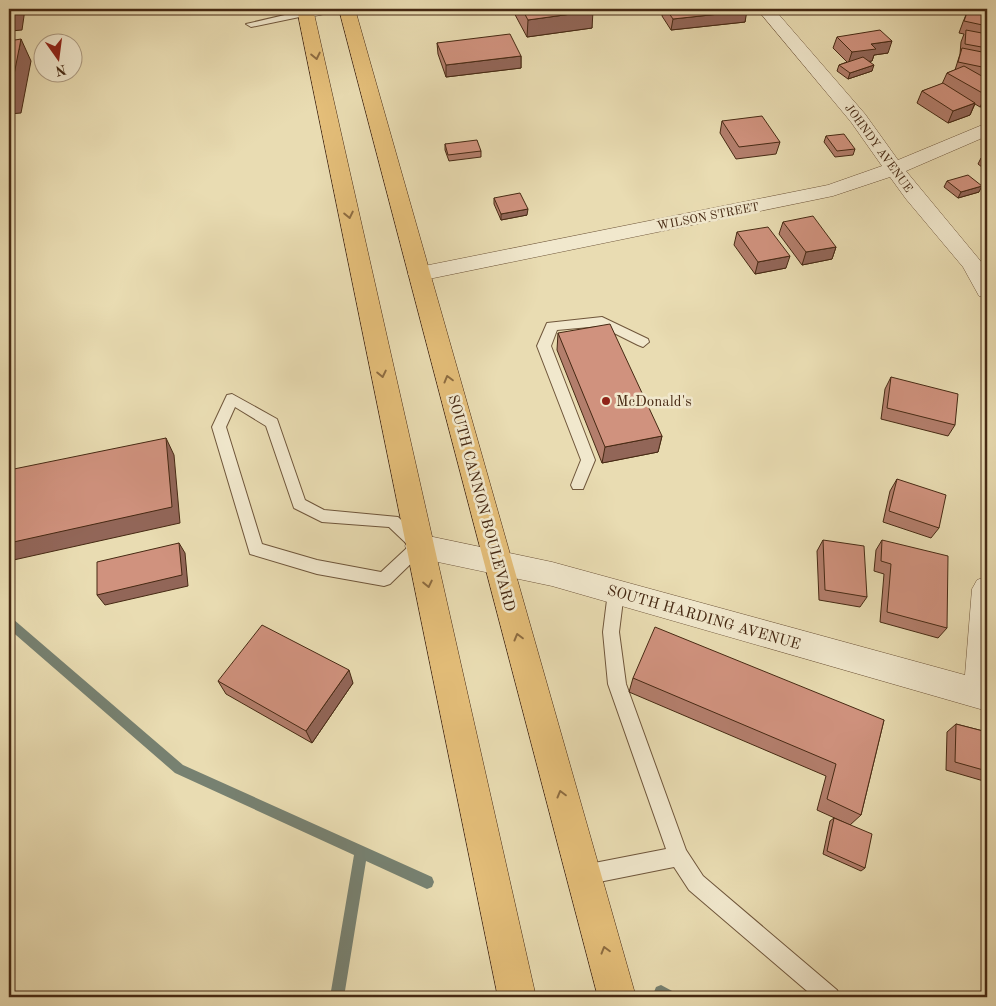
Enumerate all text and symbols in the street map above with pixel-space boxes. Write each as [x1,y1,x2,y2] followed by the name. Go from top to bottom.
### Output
[32,32,82,82] north arrow
[310,52,320,61] one-way arrow
[54,62,68,78] text: N
[842,102,914,195] street label: JOHNDY AVENUE
[656,201,760,233] street label: WILSON STREET
[343,211,353,220] one-way arrow
[376,370,387,379] one-way arrow
[443,374,454,383] one-way arrow
[444,393,517,613] street label: SOUTH CANNON BOULEVARD
[600,395,612,407] marker: McDonald's
[616,395,692,410] place label: McDonald's
[422,580,432,589] one-way arrow
[605,584,802,653] street label: SOUTH HARDING AVENUE
[513,633,524,641] one-way arrow
[556,789,567,798] one-way arrow
[600,947,610,955] one-way arrow

